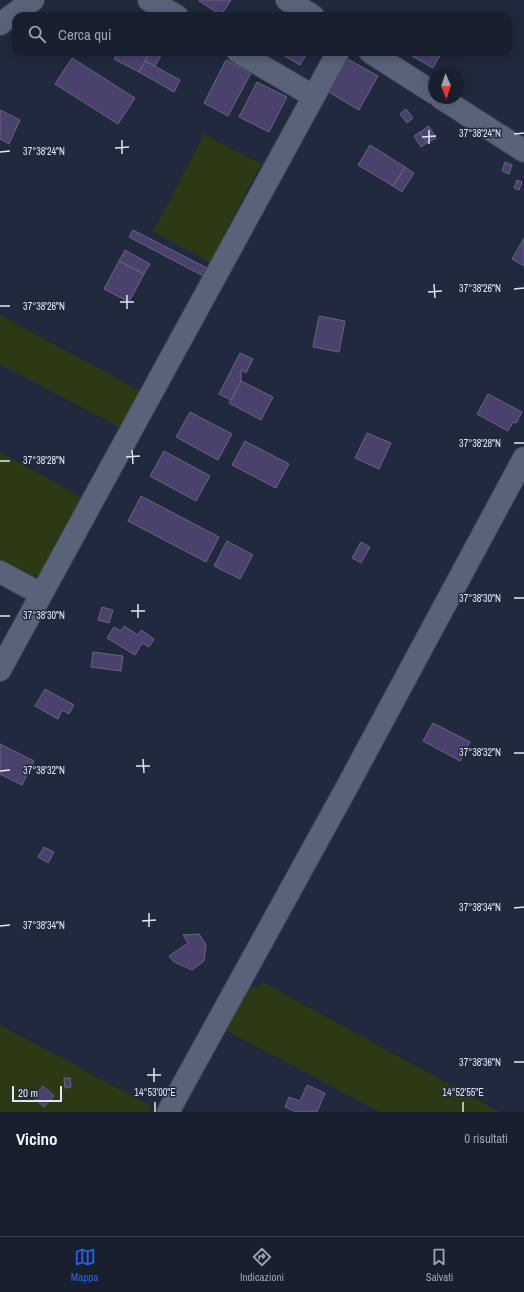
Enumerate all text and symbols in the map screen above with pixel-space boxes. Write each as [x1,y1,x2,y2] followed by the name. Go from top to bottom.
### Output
[12,12,512,56] search box
[26,23,48,45] icon: search
[58,24,111,45] text: Cerca qui
[428,68,464,104] north arrow
[459,127,501,140] text: 37°38'24"N
[23,145,65,158] text: 37°38'24"N
[459,282,501,295] text: 37°38'26"N
[23,300,65,313] text: 37°38'26"N
[459,437,501,450] text: 37°38'28"N
[23,454,65,467] text: 37°38'28"N
[459,592,501,605] text: 37°38'30"N
[23,609,65,622] text: 37°38'30"N
[459,746,501,759] text: 37°38'32"N
[23,764,65,777] text: 37°38'32"N
[459,901,501,914] text: 37°38'34"N
[23,919,65,932] text: 37°38'34"N
[459,1056,501,1069] text: 37°38'36"N
[12,1084,62,1103] scale bar
[18,1086,38,1100] text: 20 m
[134,1086,176,1099] text: 14°53'00"E
[442,1086,484,1099] text: 14°52'55"E
[16,1127,58,1150] text: Vicino
[464,1130,508,1147] text: 0 risultati
[71,1246,98,1284] tab: Mappa
[240,1246,284,1284] tab: Indicazioni
[426,1246,453,1284] tab: Salvati

